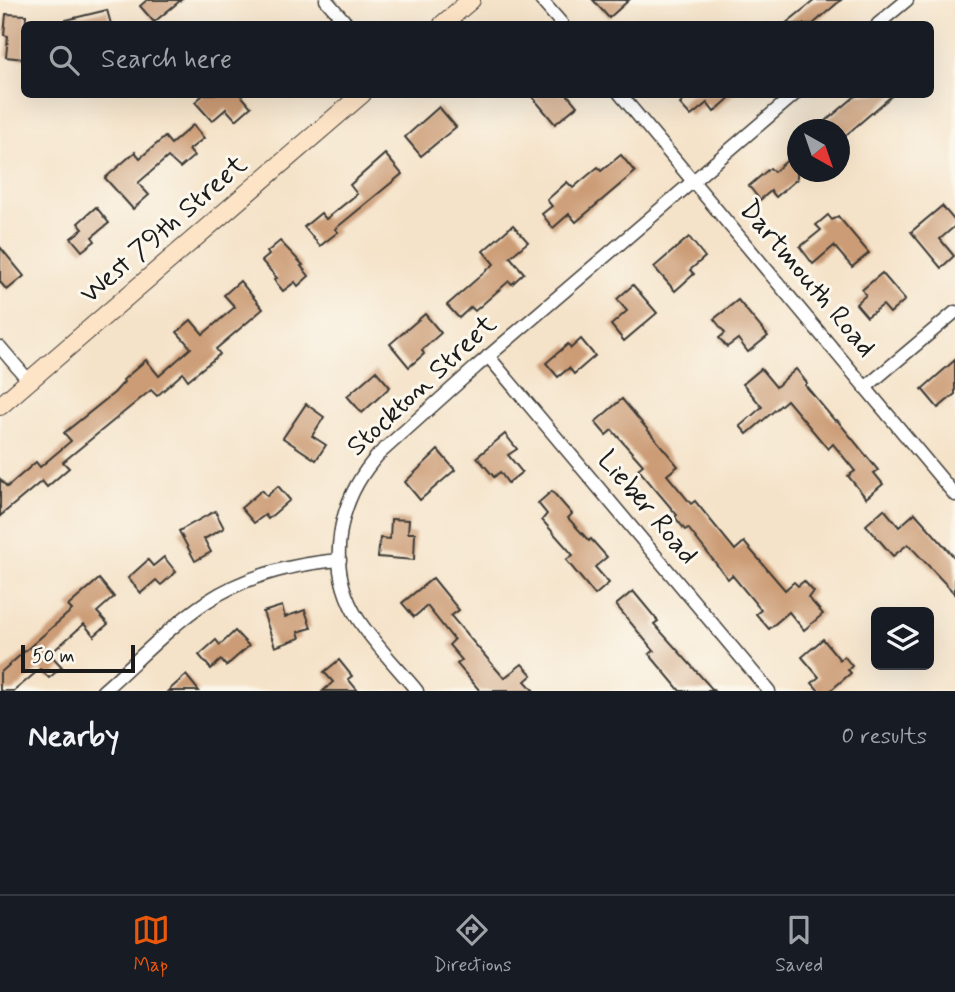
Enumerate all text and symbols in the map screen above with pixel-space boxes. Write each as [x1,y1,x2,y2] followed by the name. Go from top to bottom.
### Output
[21,21,934,98] search box
[45,41,83,79] icon: search
[101,43,232,77] text: Search here
[787,119,850,182] north arrow
[73,147,256,313] street label: West 79th Street
[730,192,884,366] street label: Dartmouth Road
[339,306,505,465] street label: Stockton Street
[588,443,706,573] street label: Lieber Road
[871,607,934,670] map controls
[871,607,934,670] button: layers
[21,642,135,674] scale bar
[32,644,75,669] text: 50 m
[28,717,119,756] text: Nearby
[841,722,927,752] text: 0 results
[132,911,170,978] tab: Map
[433,911,512,978] tab: Directions
[775,911,823,978] tab: Saved

